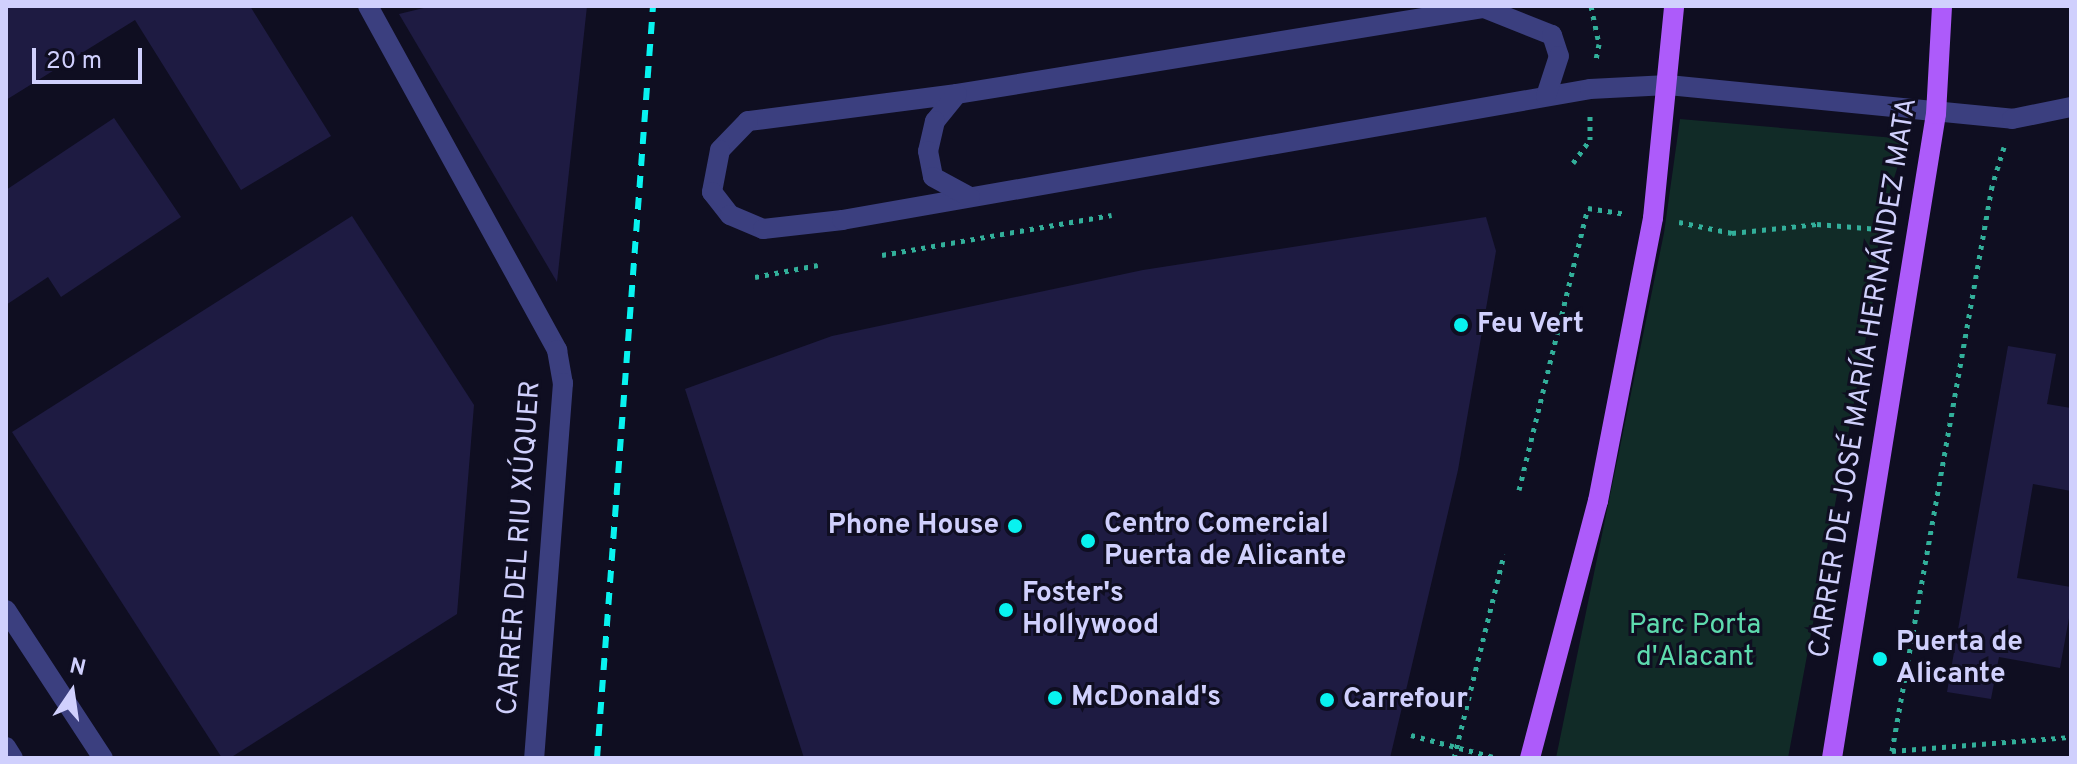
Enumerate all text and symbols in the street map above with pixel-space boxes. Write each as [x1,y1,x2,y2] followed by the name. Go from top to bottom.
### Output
[36,32,146,82] scale bar
[46,47,102,77] text: 20 m
[1803,95,1925,661] street label: CARRER DE JOSÉ MARÍA HERNÁNDEZ MATA
[1477,308,1585,342] place label: Feu Vert
[1452,316,1470,334] marker: Feu Vert
[492,379,548,717] street label: CARRER DEL RIU XÚQUER
[1104,508,1347,574] place label: Centro Comercial Puerta de Alicante
[828,509,999,543] place label: Phone House
[1006,517,1024,535] marker: Phone House
[1079,532,1097,550] marker: Centro Comercial Puerta de Alicante
[1022,577,1159,643] place label: Foster's Hollywood
[997,601,1015,619] marker: Foster's Hollywood
[1629,609,1761,675] park label: Parc Porta d'Alacant
[1896,626,2023,692] place label: Puerta de Alicante
[1871,650,1889,668] marker: Puerta de Alicante
[32,652,112,732] north arrow
[67,653,88,683] text: N
[1071,681,1221,715] place label: McDonald's
[1343,683,1468,717] place label: Carrefour
[1046,689,1064,707] marker: McDonald's
[1318,691,1336,709] marker: Carrefour

